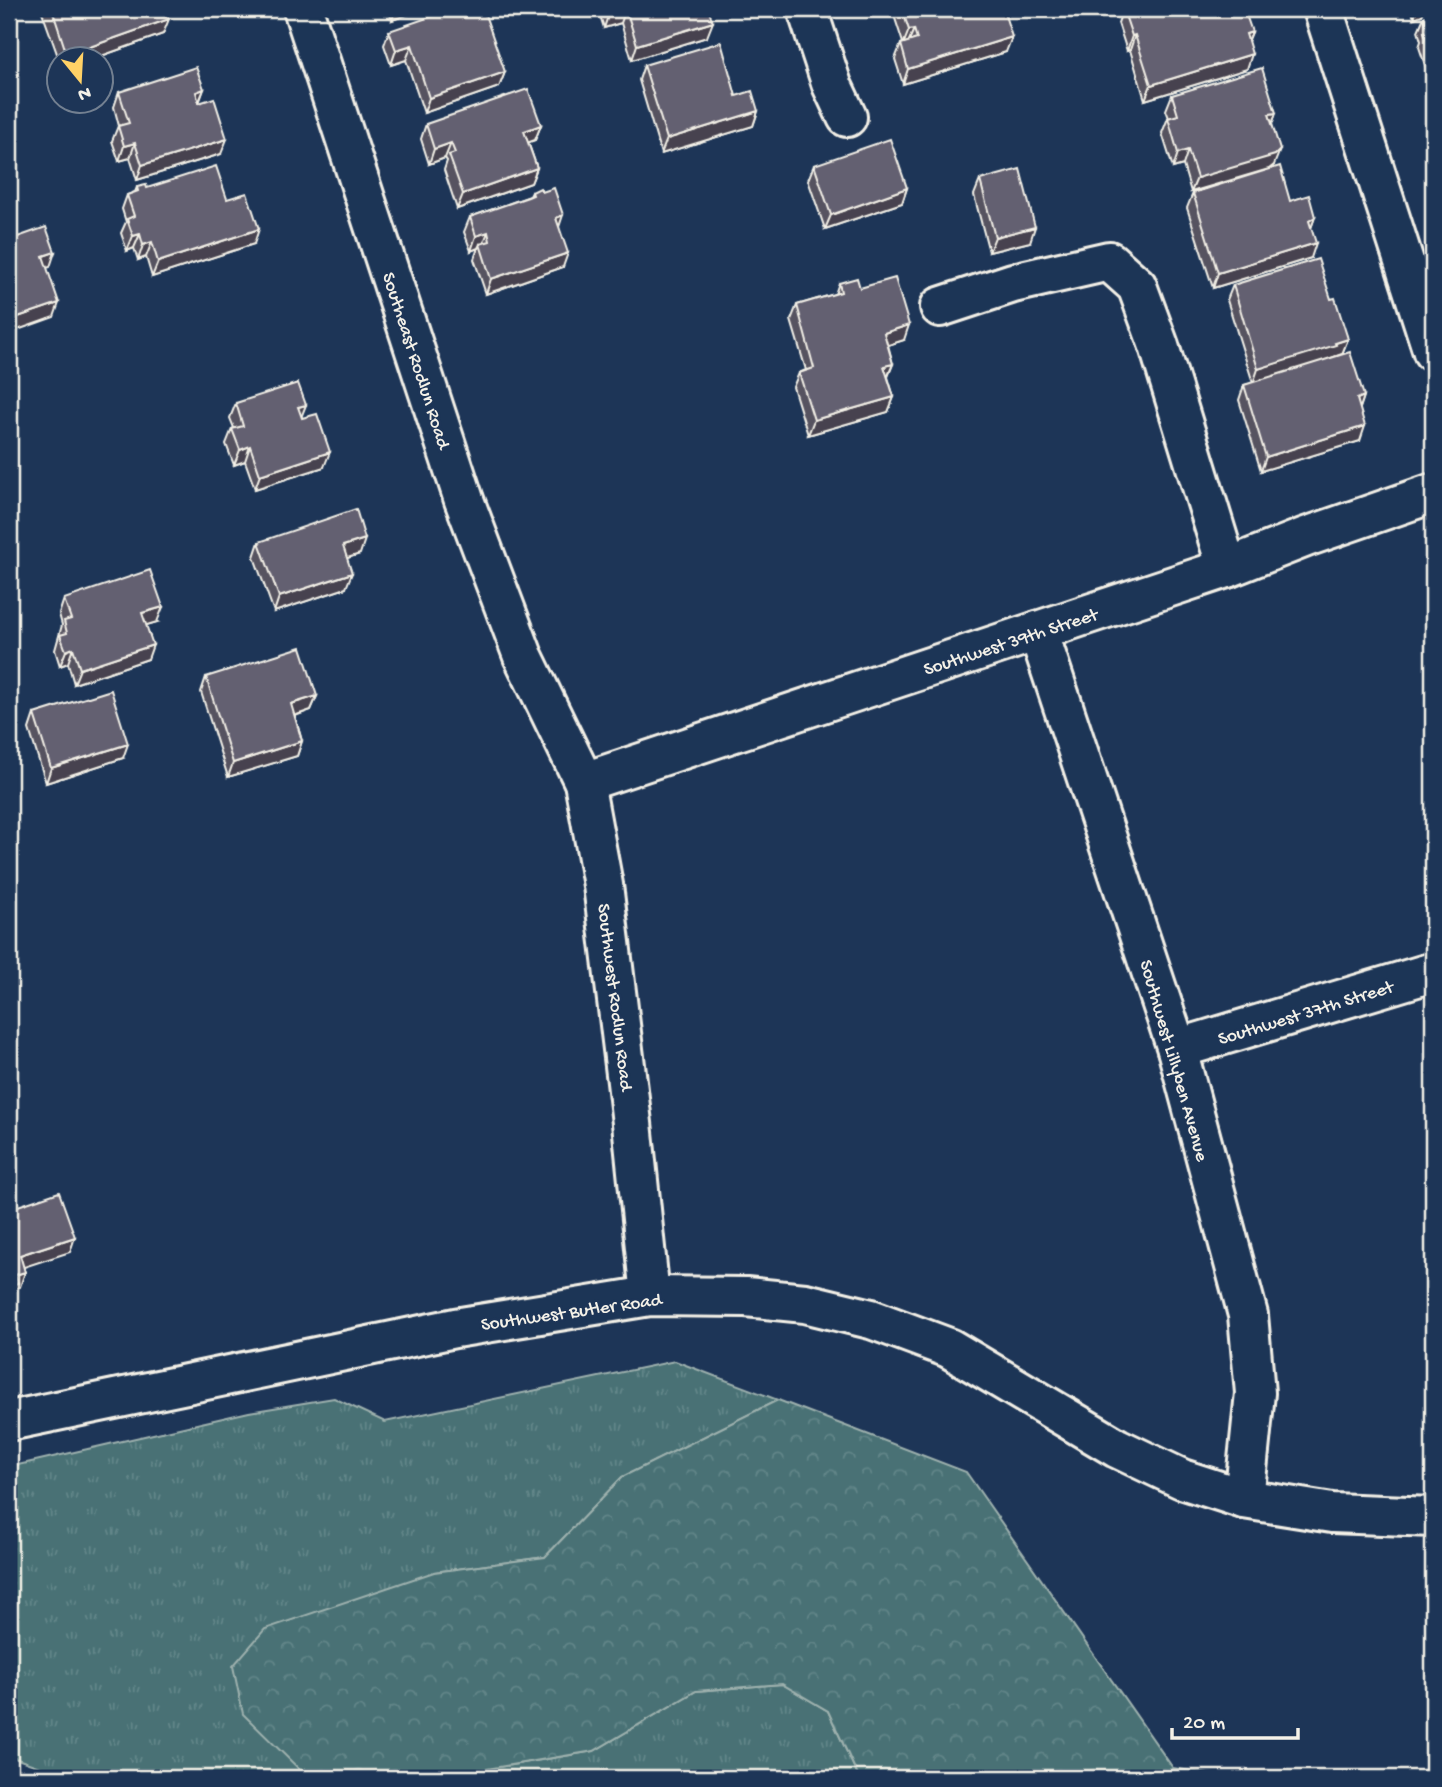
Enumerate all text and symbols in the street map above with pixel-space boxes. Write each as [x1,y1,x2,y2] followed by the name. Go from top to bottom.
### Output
[46,46,116,116] north arrow
[75,80,94,106] text: N
[375,270,455,454] street label: Southeast Rodlun Road
[921,604,1103,682] street label: Southwest 39th Street
[591,903,637,1094] street label: Southwest Rodlun Road
[1133,958,1212,1165] street label: Southwest Lillyben Avenue
[1216,976,1399,1052] street label: Southwest 37th Street
[480,1289,665,1338] street label: Southwest Butler Road
[1172,1696,1298,1740] scale bar
[1183,1712,1225,1737] text: 20 m

